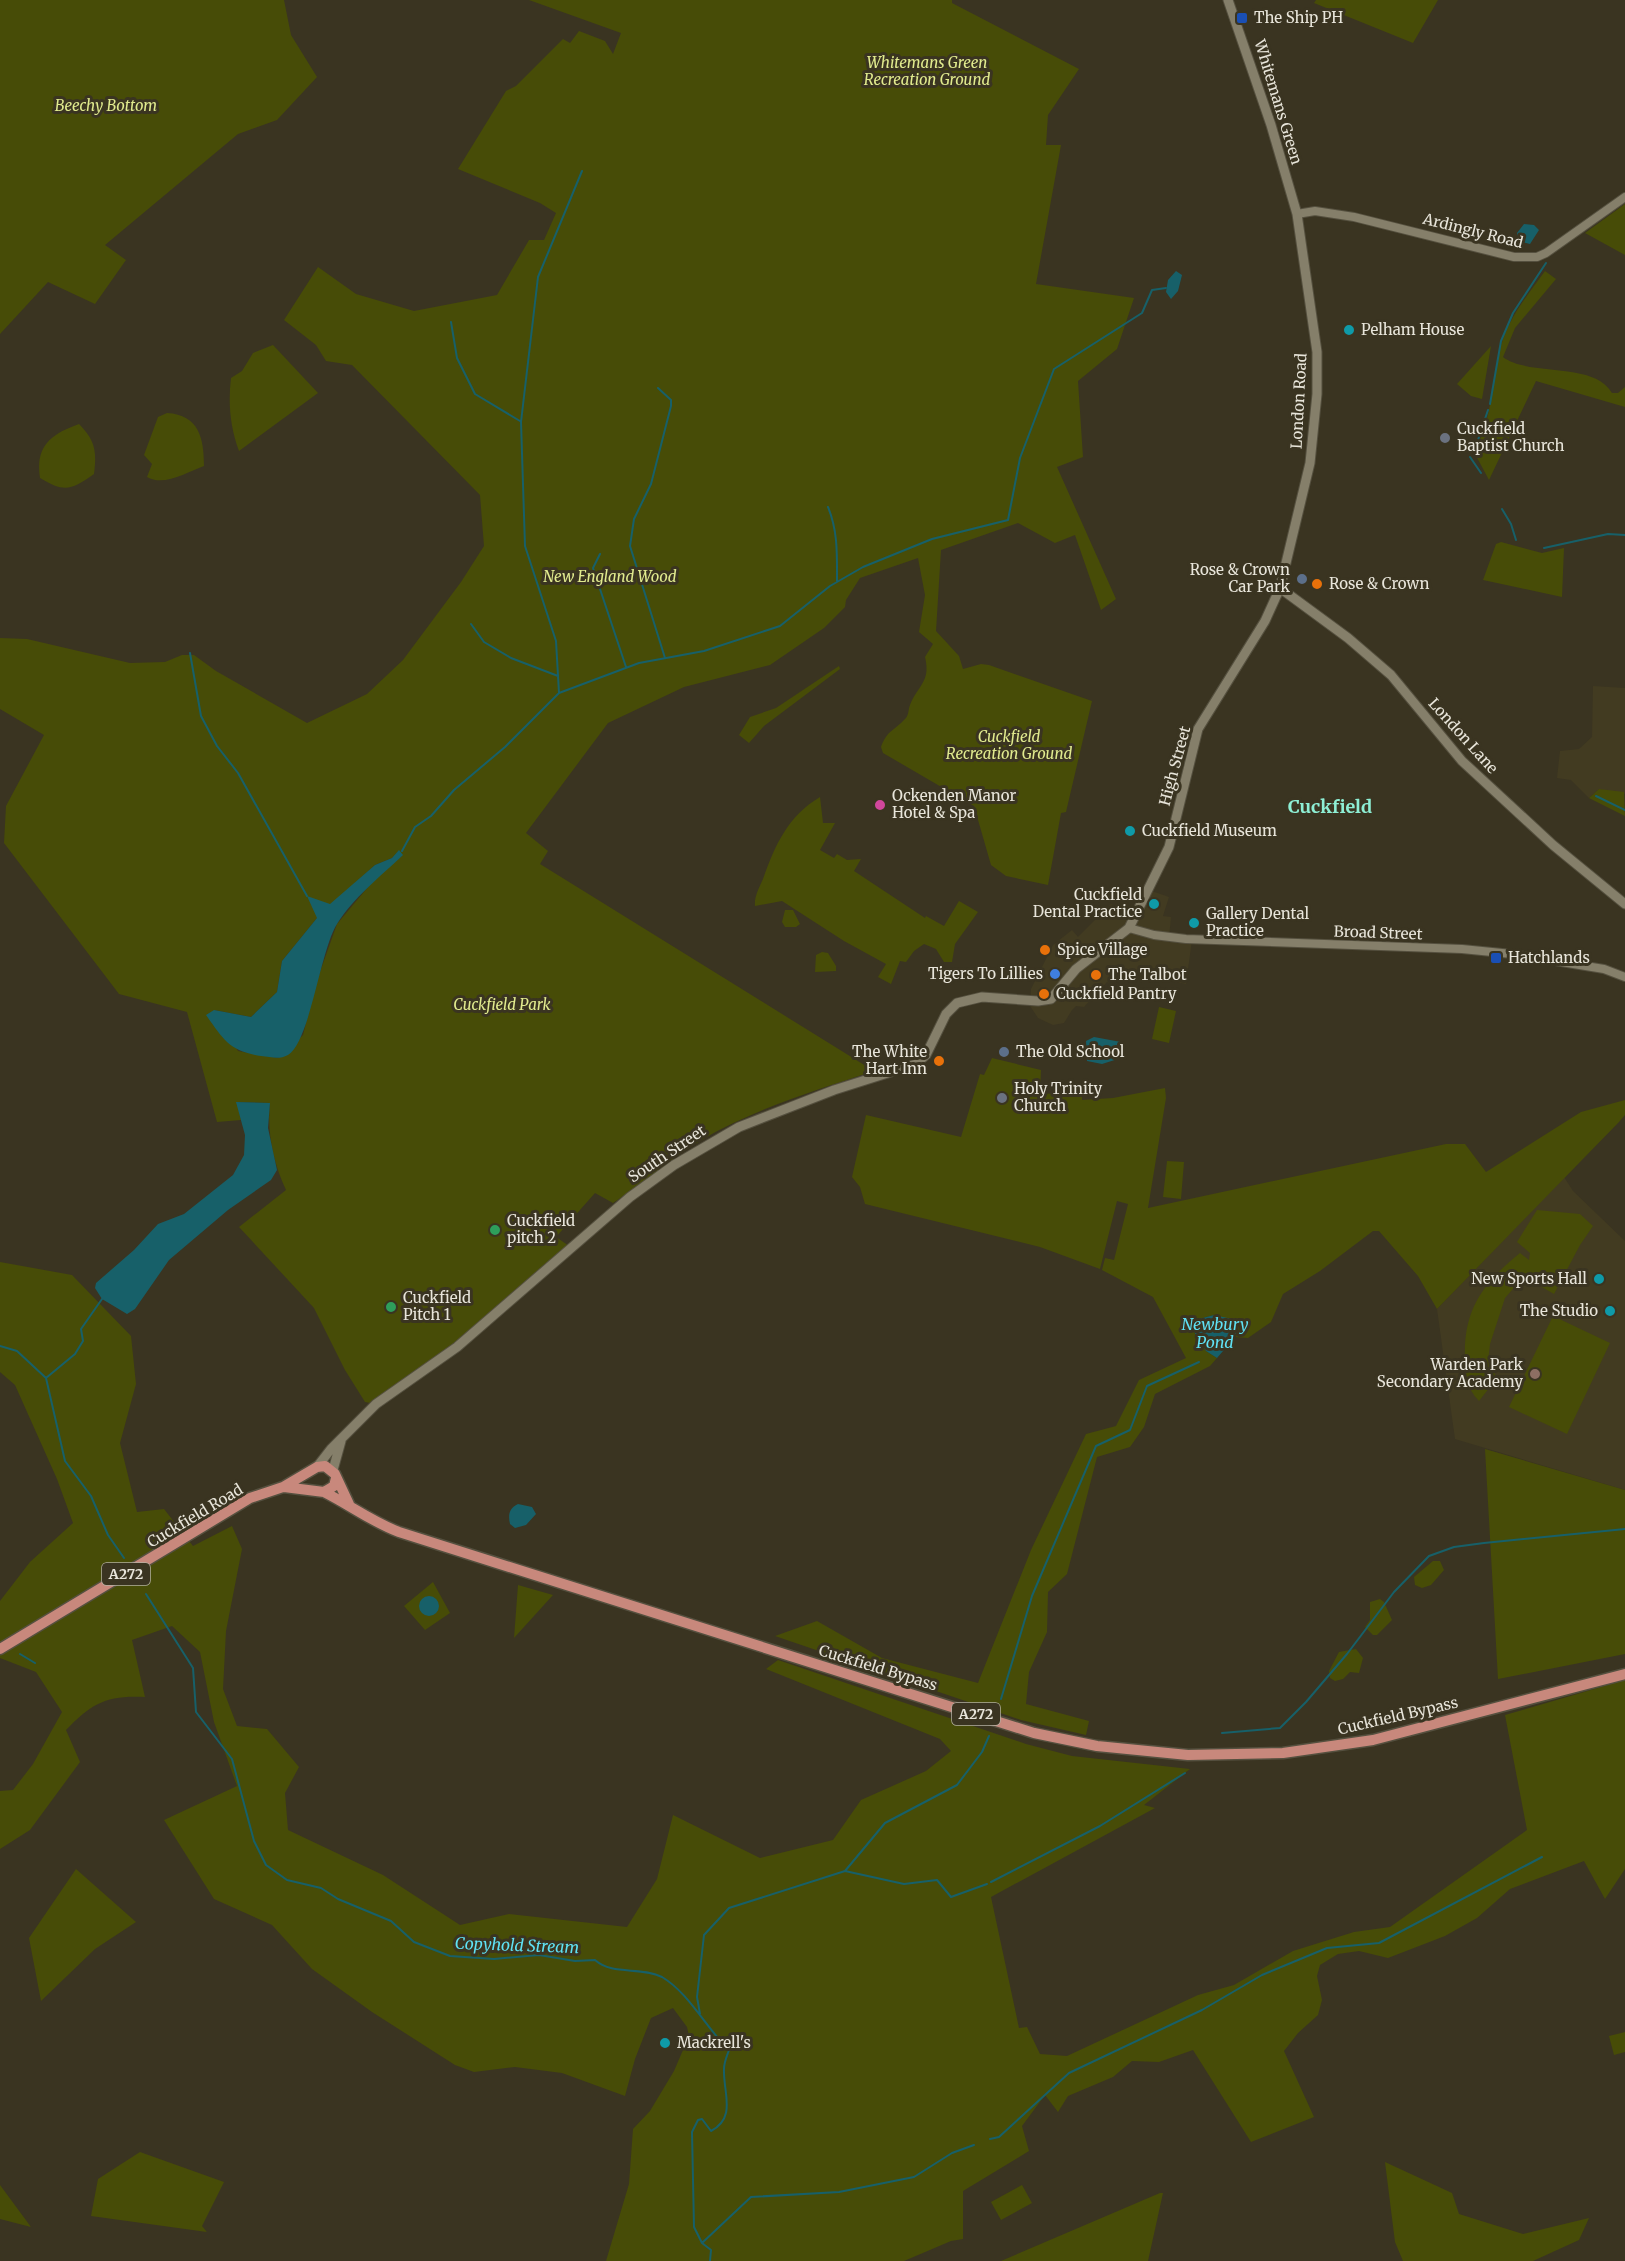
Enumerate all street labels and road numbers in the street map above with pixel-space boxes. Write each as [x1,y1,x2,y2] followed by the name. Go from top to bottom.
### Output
[1250,36,1307,167] street label: Whitemans Green
[1420,209,1525,252] street label: Ardingly Road
[1287,353,1310,449] street label: London Road
[1424,694,1502,777] street label: London Lane
[1155,724,1194,808] street label: High Street
[1333,921,1423,944] street label: Broad Street
[624,1121,709,1186] street label: South Street
[144,1480,246,1552] street label: Cuckfield Road
[102,1563,150,1585] road number: A272
[817,1640,940,1695] street label: Cuckfield Bypass
[1336,1692,1460,1739] street label: Cuckfield Bypass
[952,1703,1000,1725] road number: A272

